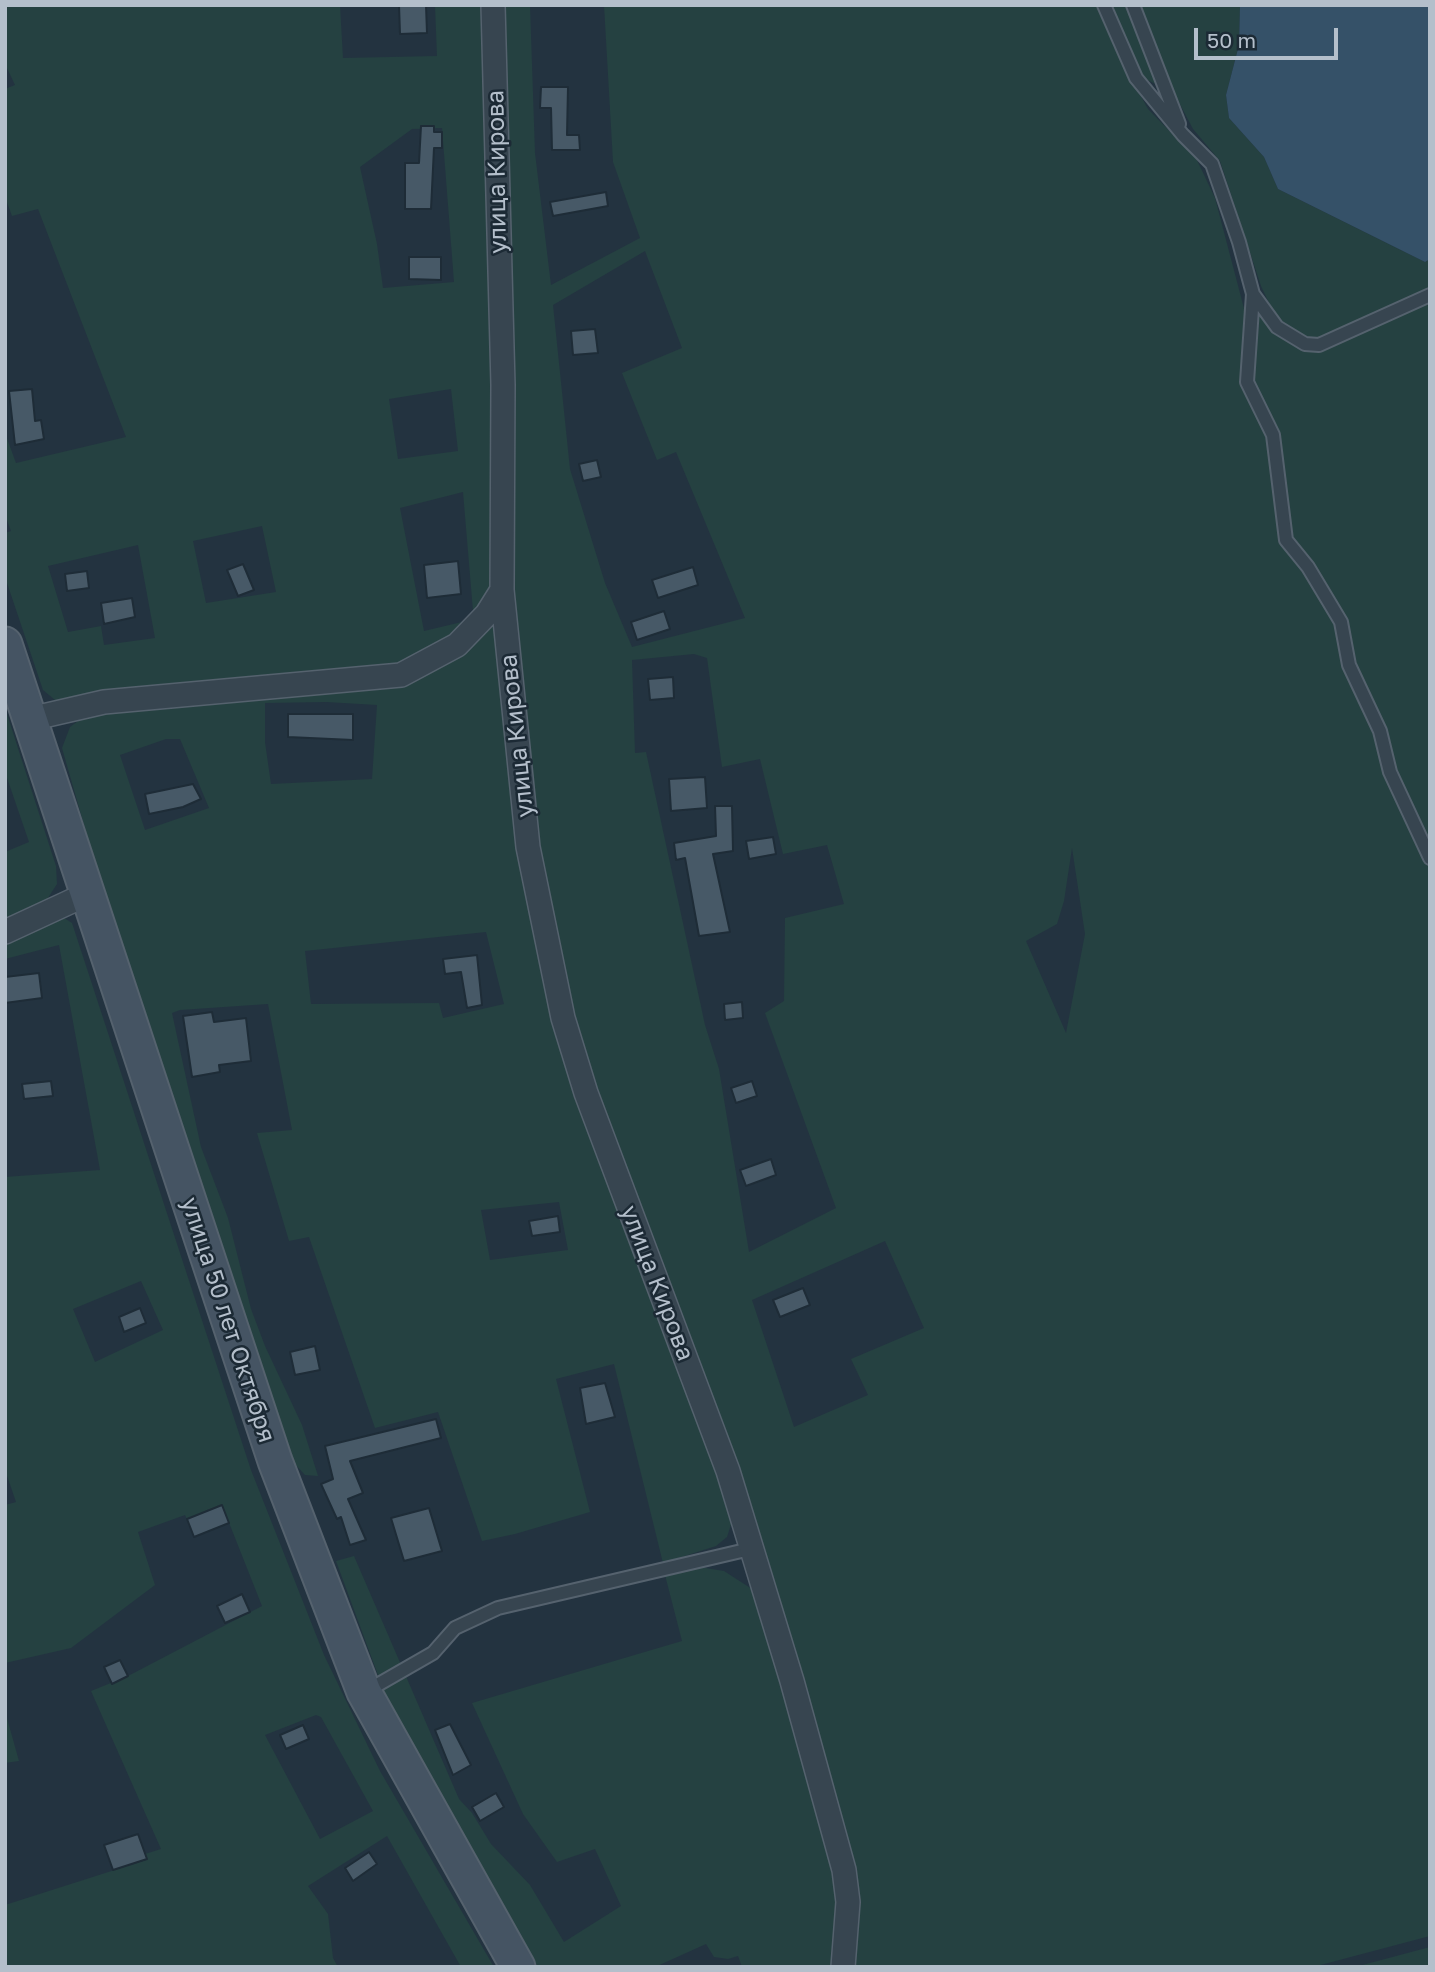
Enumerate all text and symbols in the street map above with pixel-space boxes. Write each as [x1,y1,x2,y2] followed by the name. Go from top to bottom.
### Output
[1197,14,1340,58] scale bar
[1207,27,1256,53] text: 50 m
[481,90,513,254] street label: улица Кирова
[494,653,540,819] street label: улица Кирова
[175,1194,281,1446] street label: улица 50 лет Октября
[614,1201,700,1365] street label: улица Кирова

